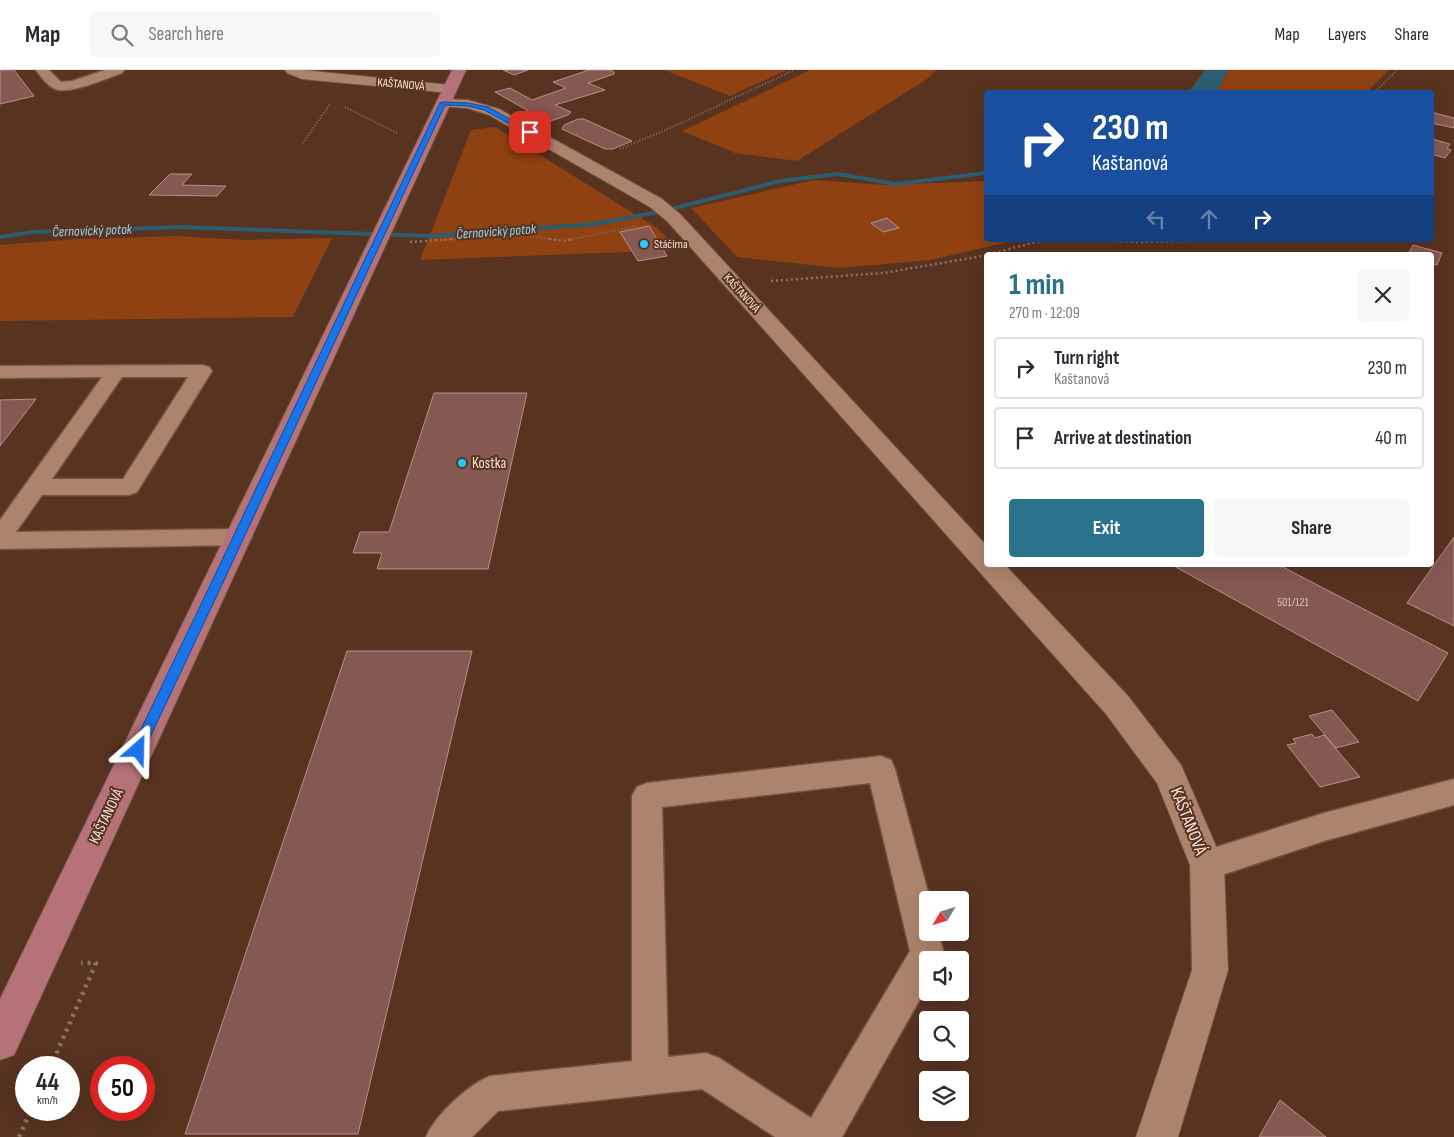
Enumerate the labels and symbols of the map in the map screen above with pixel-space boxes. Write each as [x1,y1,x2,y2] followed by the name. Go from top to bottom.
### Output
[377,75,426,94] street label: KAŠTANOVÁ
[509,111,551,153] pin
[456,220,537,243] water label: Černovický potok
[52,221,133,240] water label: Černovický potok
[654,237,688,252] place label: Stáčírna
[638,238,650,250] marker: Stáčírna
[720,271,764,317] street label: KAŠTANOVÁ
[472,454,506,473] place label: Kostka
[456,457,468,469] marker: Kostka
[1277,595,1310,610] house number: 501/121
[111,723,163,775] position arrow
[1166,784,1212,858] street label: KAŠTANOVÁ
[85,785,128,847] street label: KAŠTANOVÁ
[919,891,969,941] north arrow
[90,1056,155,1121] speed limit sign: 50

